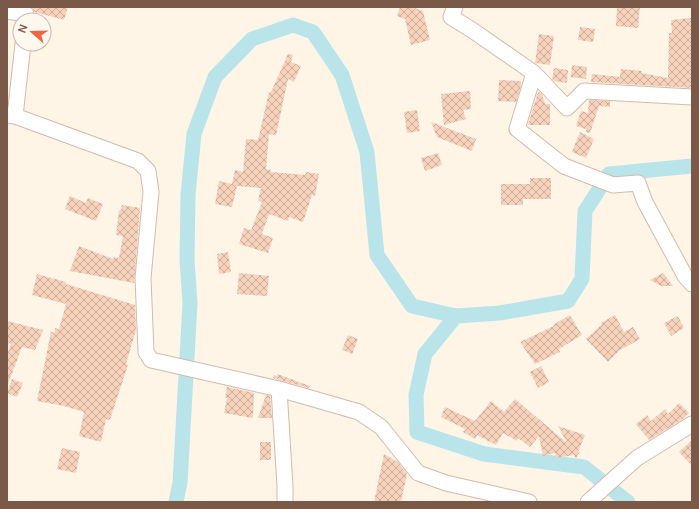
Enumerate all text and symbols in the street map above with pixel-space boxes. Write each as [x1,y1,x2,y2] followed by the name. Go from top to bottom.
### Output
[12,12,52,52] north arrow
[14,22,31,35] text: N

